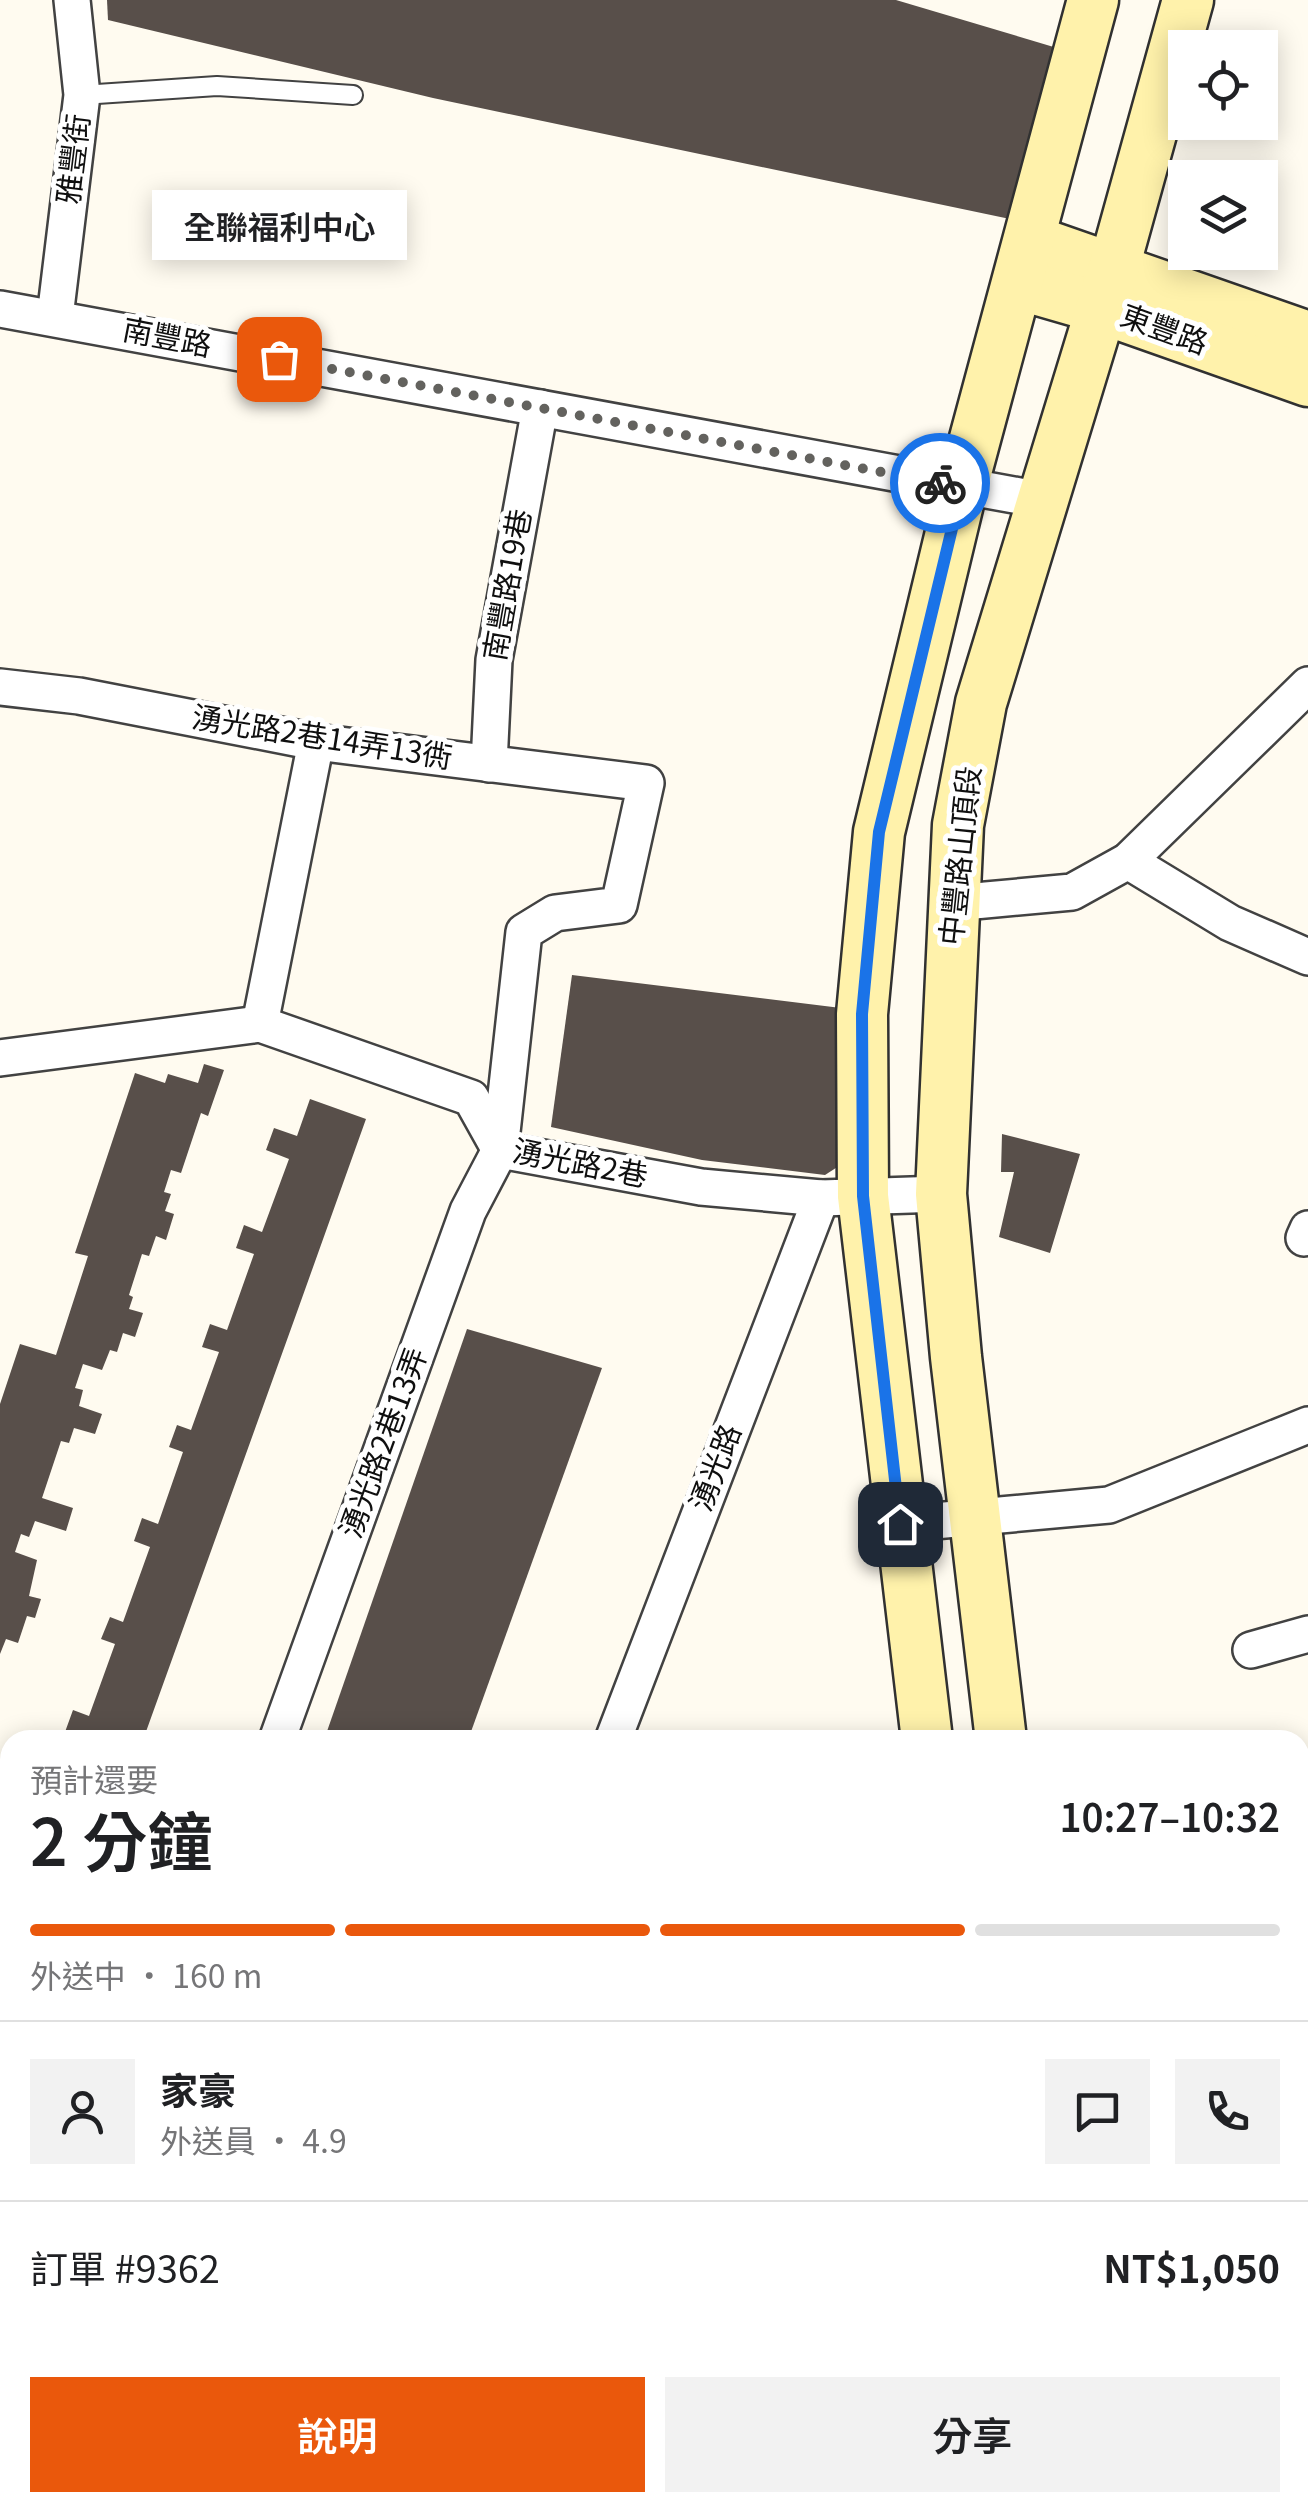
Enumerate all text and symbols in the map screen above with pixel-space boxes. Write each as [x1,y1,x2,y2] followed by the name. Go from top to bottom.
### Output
[1168,30,1278,270] map controls
[1168,30,1278,140] button: locate
[44,111,98,206] street label: 雅豐街
[1168,160,1278,270] button: layers
[152,189,406,259] callout: 全聯福利中心
[183,202,376,248] text: 全聯福利中心
[1115,291,1215,363] street label: 東豐路
[119,305,216,365] street label: 南豐路
[237,317,322,402] pin
[252,332,307,387] icon: bag
[890,433,990,533] courier
[913,456,968,511] icon: bike
[470,505,540,664] street label: 南豐路19巷
[189,693,456,777] street label: 湧光路2巷14弄13衖
[927,764,989,947] street label: 中豐路山頂段
[509,1126,652,1196] street label: 湧光路2巷
[326,1341,436,1543] street label: 湧光路2巷13弄
[677,1417,750,1517] street label: 湧光路
[858,1482,943,1567] pin
[873,1497,928,1552] icon: home
[30,1755,158,1801] text: 預計還要
[1059,1788,1280,1843] text: 10:27–10:32
[30,1791,212,1885] text: 2 分鐘
[30,1951,262,1997] text: 外送中 · 160 m
[30,2059,135,2164] button: person
[1045,2059,1150,2164] button: chat
[1175,2059,1280,2164] button: phone
[160,2061,236,2116] text: 家豪
[160,2116,347,2162] text: 外送員 · 4.9
[30,2239,220,2294] text: 訂單 #9362
[1103,2239,1280,2294] text: NT$1,050
[30,2377,645,2492] button: 說明
[665,2377,1280,2492] button: 分享

